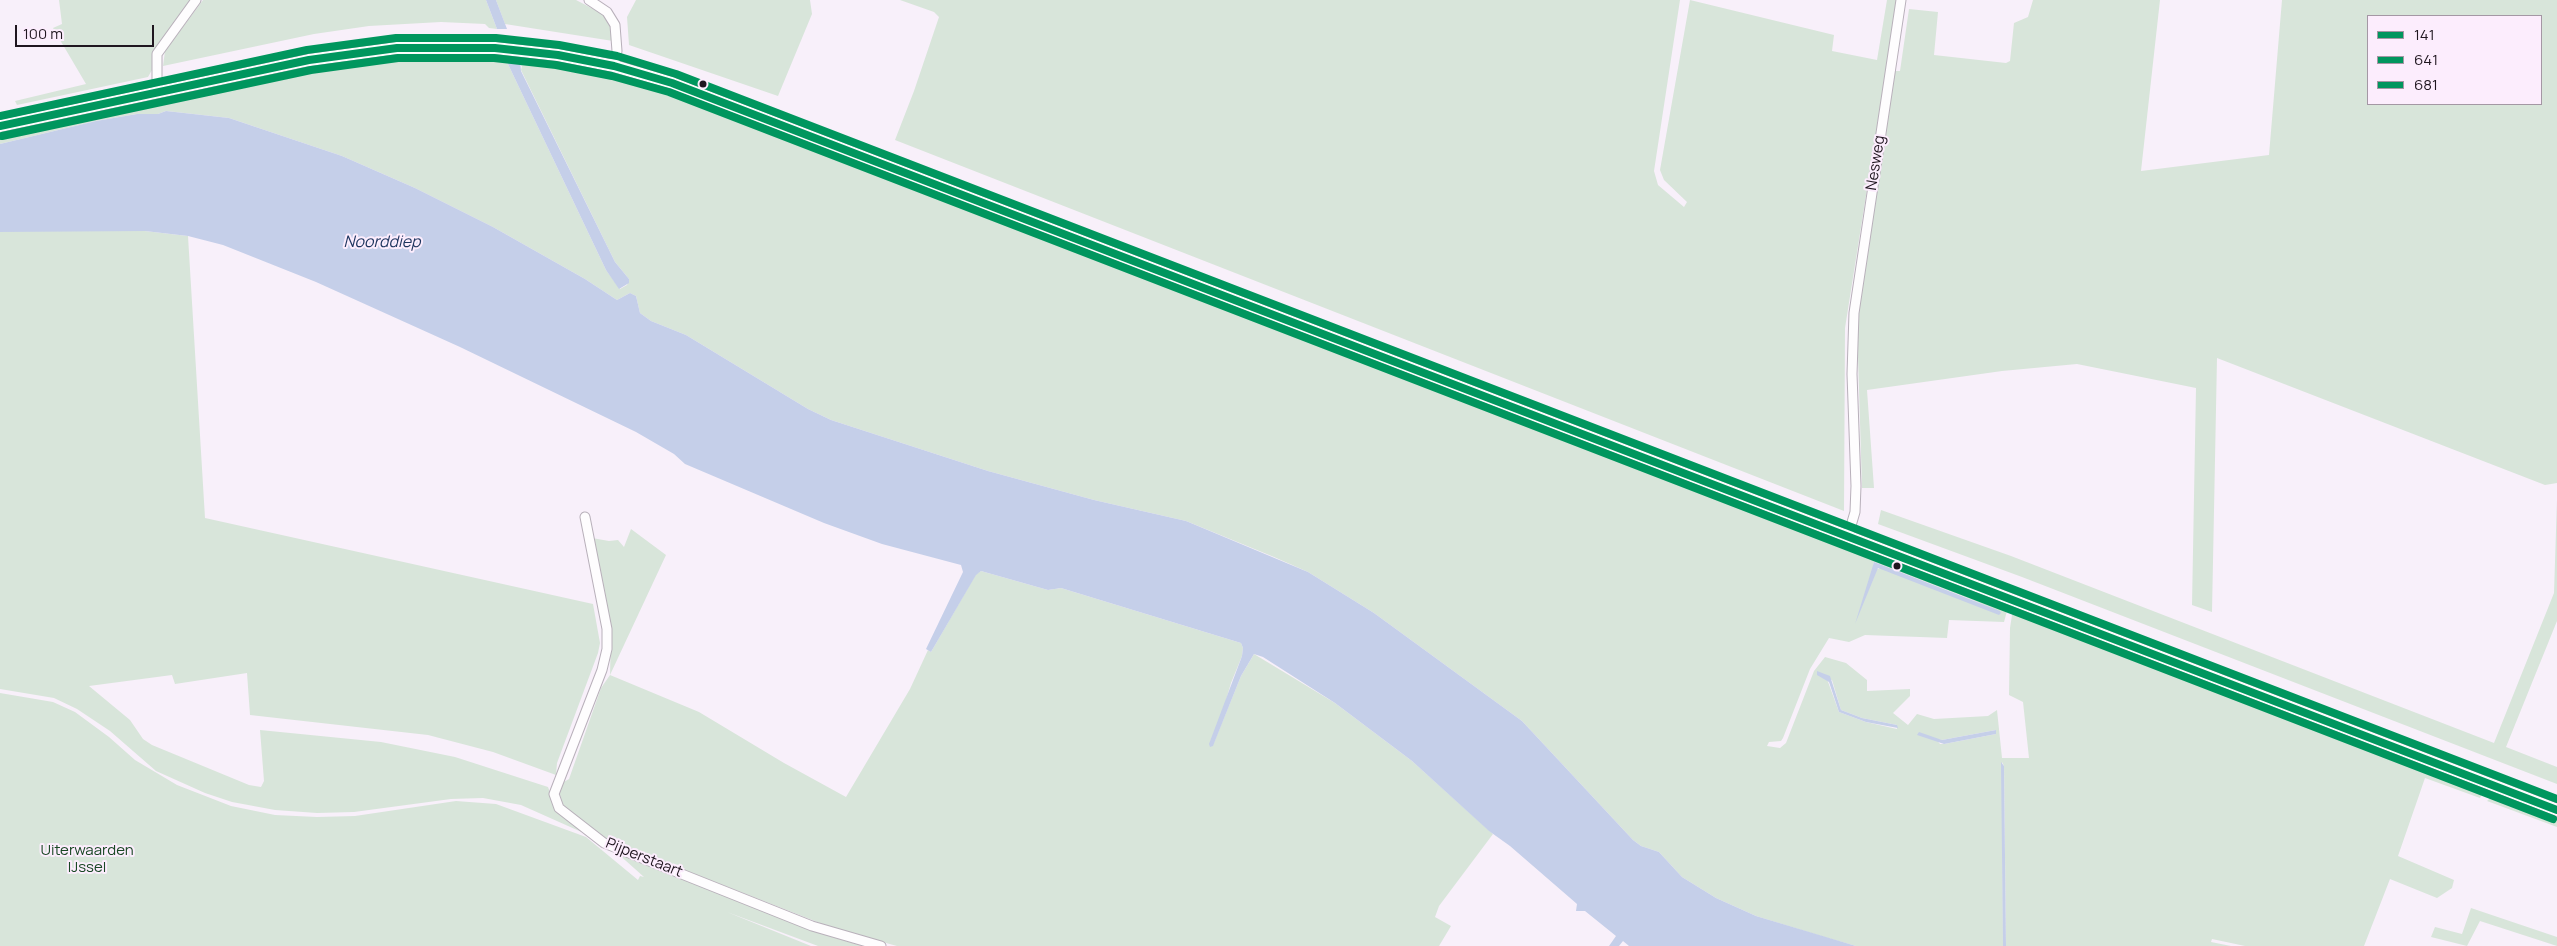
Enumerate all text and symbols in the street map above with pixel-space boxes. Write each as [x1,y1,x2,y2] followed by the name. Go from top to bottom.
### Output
[18,15,156,47] scale bar
[2367,15,2542,105] legend
[23,23,63,44] text: 100 m
[2414,24,2435,45] text: 141
[2414,49,2438,70] text: 641
[2414,74,2438,95] text: 681
[698,79,708,89] unlabelled marker
[1863,134,1889,192] street label: Nesweg
[344,233,420,253] water label: Noorddiep
[1892,561,1902,571] unlabelled marker
[603,834,685,882] street label: Pijperstaart
[40,842,134,877] park label: Uiterwaarden IJssel

